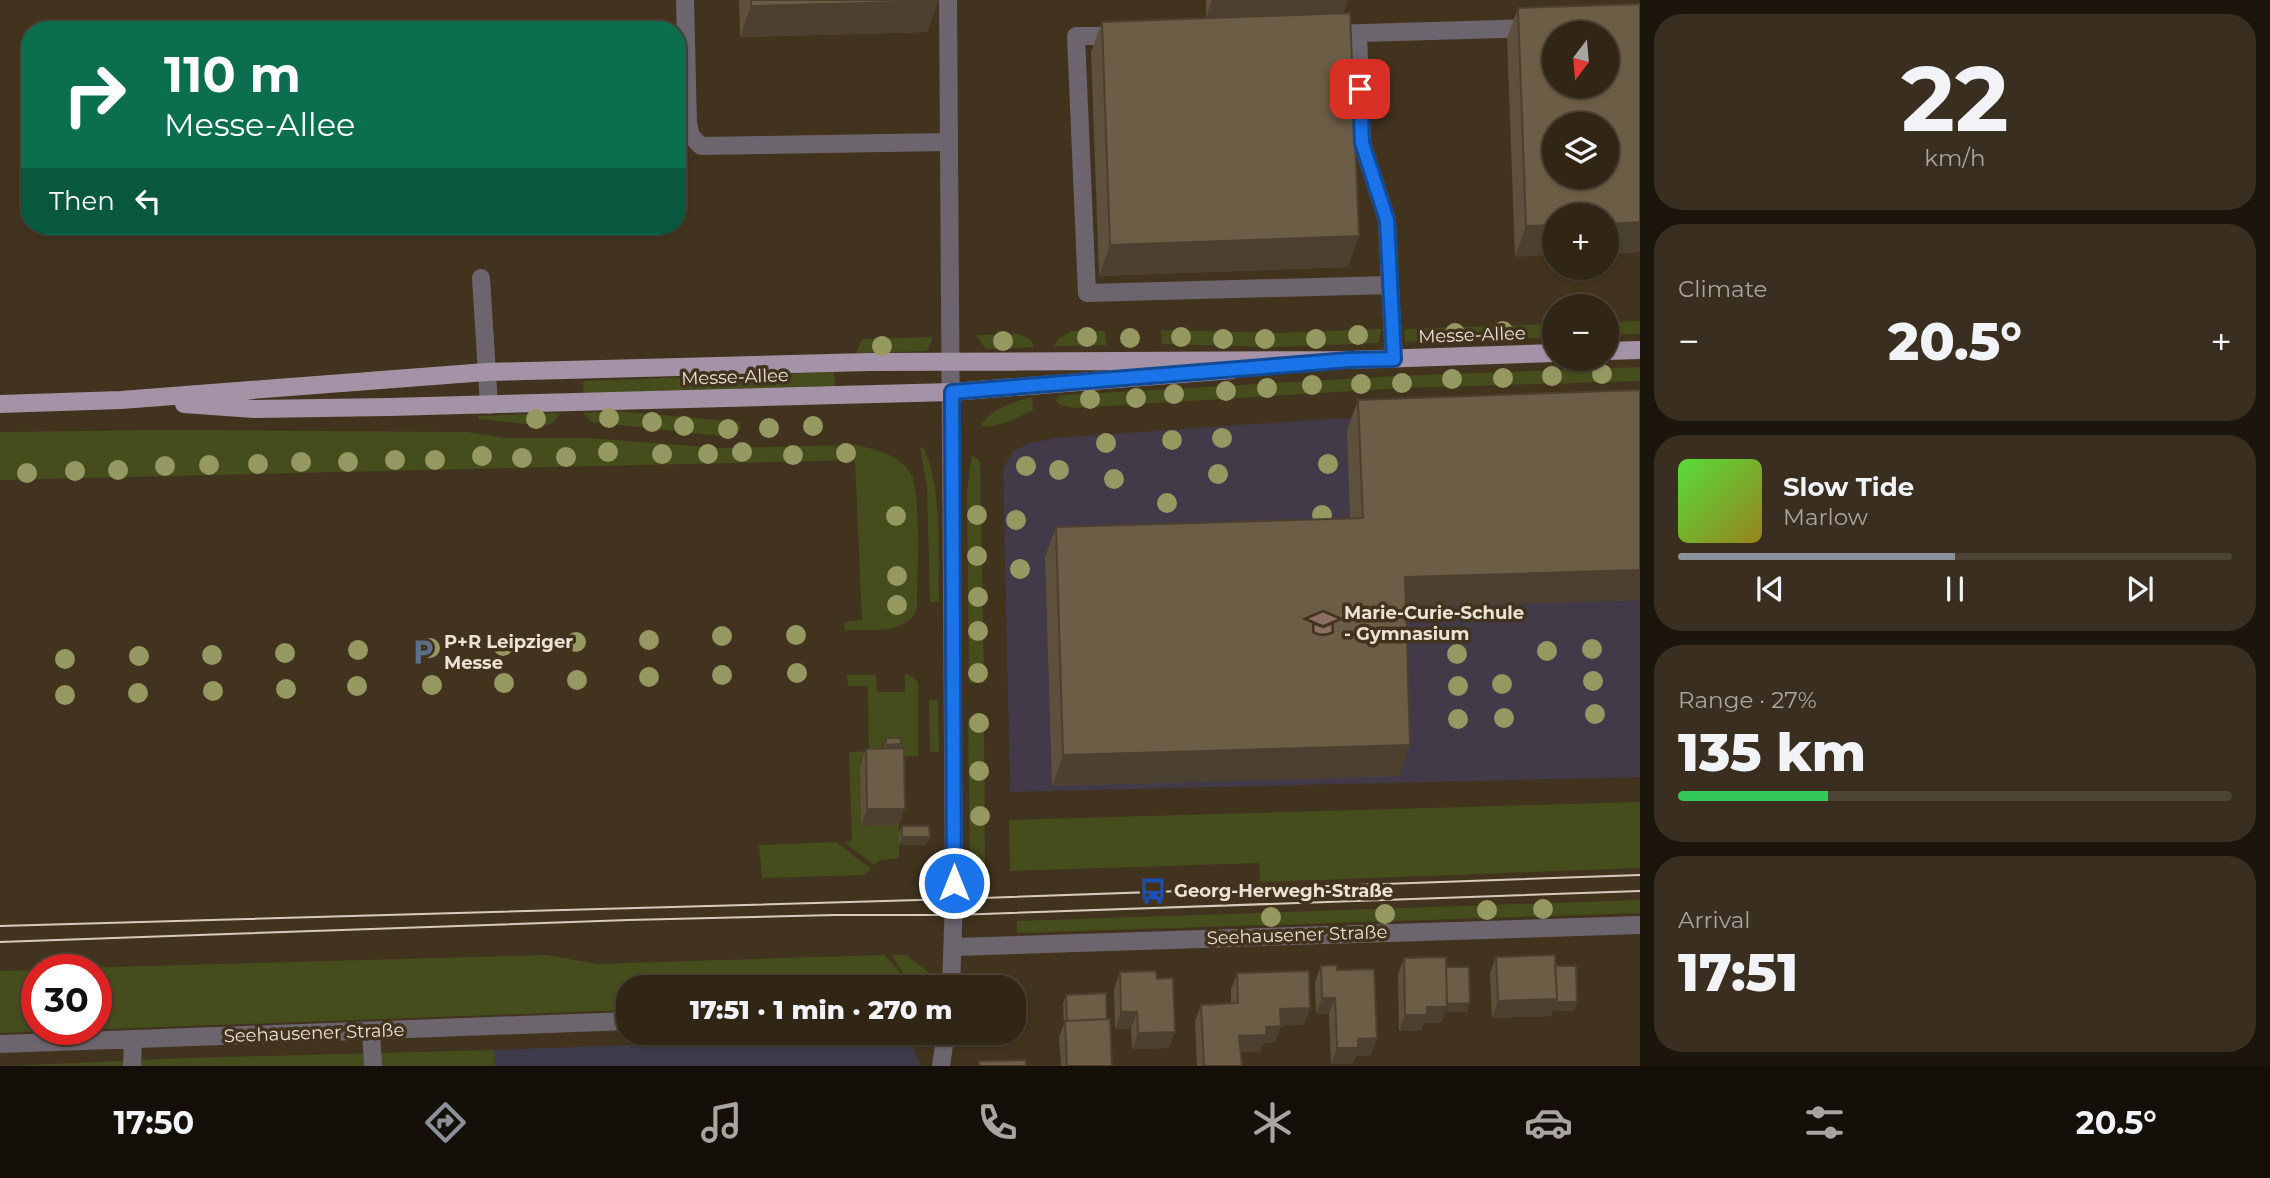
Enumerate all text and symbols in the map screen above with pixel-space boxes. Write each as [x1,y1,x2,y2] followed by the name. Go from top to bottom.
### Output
[1542,21,1619,98] north arrow
[1542,21,1619,371] map controls
[1901,43,2009,154] text: 22
[164,45,301,104] text: 110 m
[49,49,140,140] icon: right
[1330,59,1390,119] pin
[1341,70,1379,108] icon: arrive
[164,105,355,144] text: Messe-Allee
[1542,112,1619,189] button: layers
[1924,144,1986,172] text: km/h
[129,182,167,220] icon: left
[49,185,115,217] text: Then
[1542,203,1619,280] button: +
[1678,275,1767,303] text: Climate
[1542,294,1619,371] button: −
[1888,310,2022,373] text: 20.5°
[1678,318,1700,365] text: −
[2210,318,2232,365] text: +
[1418,322,1526,348] street label: Messe-Allee
[681,364,789,390] street label: Messe-Allee
[1783,471,1914,503] text: Slow Tide
[1783,503,1868,531] text: Marlow
[1751,570,1789,608] icon: previous
[1936,570,1974,608] icon: pause
[2121,570,2159,608] icon: next
[1344,602,1524,645] place label: Marie-Curie-Schule - Gymnasium
[1308,608,1338,638] school or university icon: Marie-Curie-Schule - Gymnasium
[444,631,573,674] place label: P+R Leipziger Messe
[408,637,438,667] parking icon: P+R Leipziger Messe
[1678,686,1817,714] text: Range · 27%
[1678,721,1866,784] text: 135 km
[917,846,991,920] position arrow
[1138,876,1168,906] bus stop icon: Georg-Herwegh-Straße
[1174,880,1393,902] place label: Georg-Herwegh-Straße
[1678,906,1751,934] text: Arrival
[1206,921,1388,949] street label: Seehausener Straße
[1678,941,1798,1004] text: 17:51
[21,954,112,1045] speed limit sign: 30
[690,994,952,1026] text: 17:51 · 1 min · 270 m
[223,1019,405,1047] street label: Seehausener Straße
[421,1098,470,1147] icon: directions
[697,1098,746,1147] icon: music
[973,1098,1022,1147] icon: phone
[1248,1098,1297,1147] icon: climate
[1524,1098,1573,1147] icon: car
[1800,1098,1849,1147] icon: filters
[113,1103,194,1142] text: 17:50
[2076,1103,2157,1142] text: 20.5°

